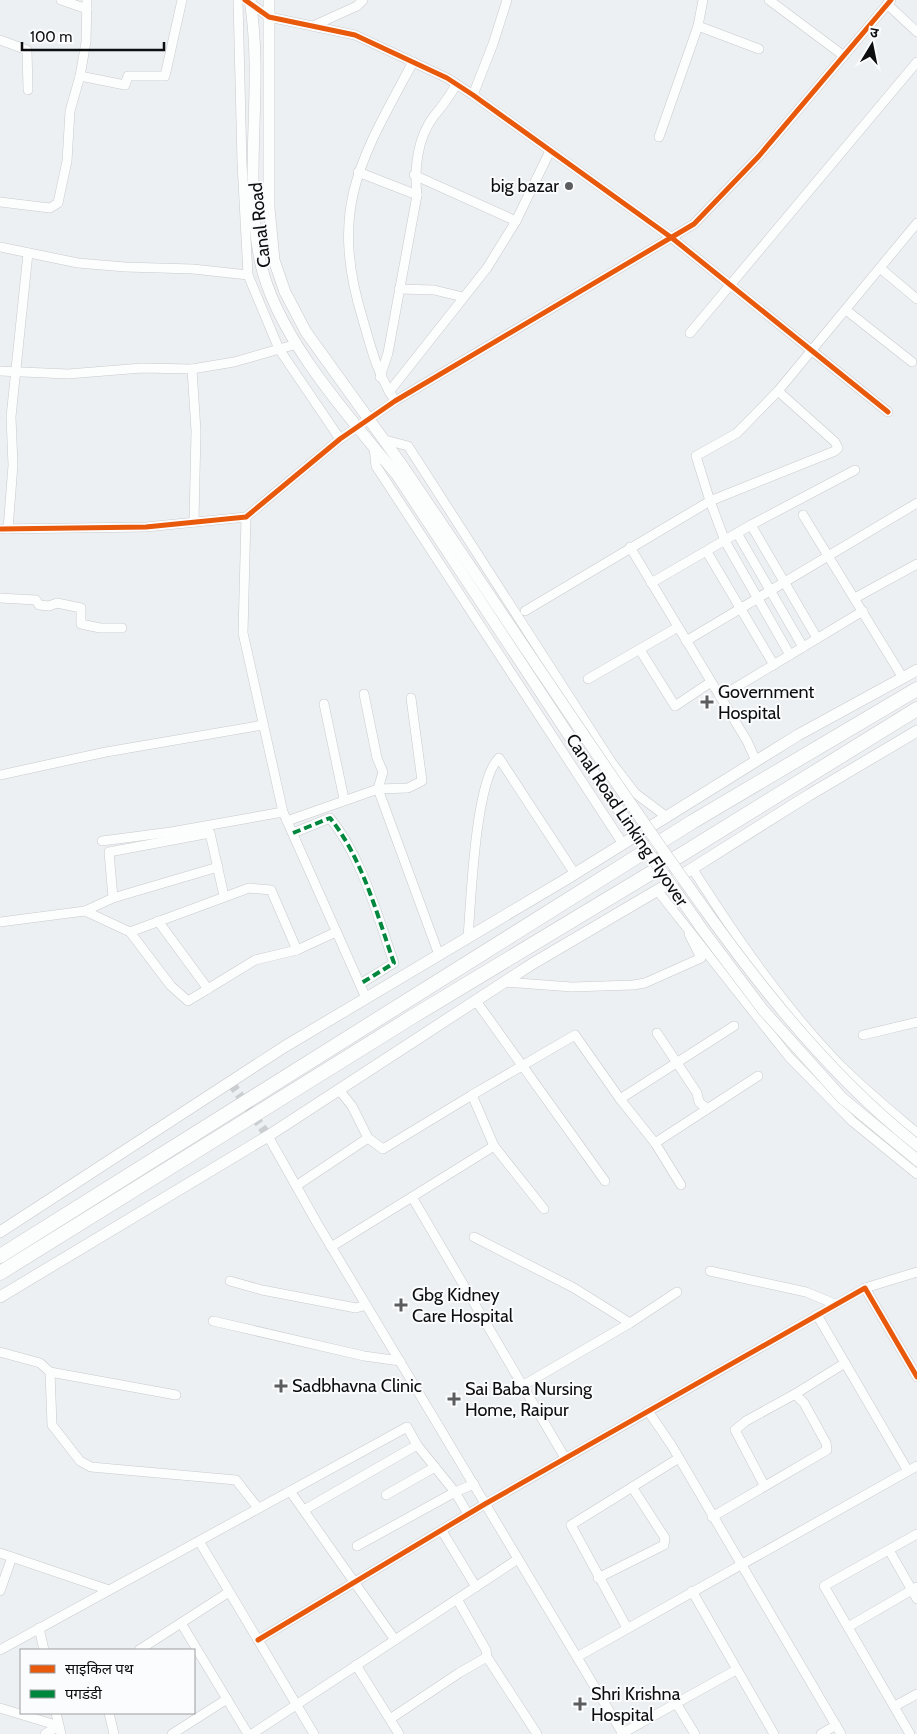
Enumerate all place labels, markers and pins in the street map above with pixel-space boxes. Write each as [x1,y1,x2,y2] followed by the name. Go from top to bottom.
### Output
[491,175,559,197] place label: big bazar
[563,180,575,192] marker: big bazar
[718,681,814,724] place label: Government Hospital
[700,695,714,709] marker: Government Hospital
[412,1284,514,1327] place label: Gbg Kidney Care Hospital
[394,1298,408,1312] marker: Gbg Kidney Care Hospital
[292,1375,422,1397] place label: Sadbhavna Clinic
[465,1378,593,1421] place label: Sai Baba Nursing Home, Raipur
[274,1379,288,1393] marker: Sadbhavna Clinic
[447,1392,461,1406] marker: Sai Baba Nursing Home, Raipur
[591,1683,681,1726] place label: Shri Krishna Hospital
[573,1697,587,1711] marker: Shri Krishna Hospital

